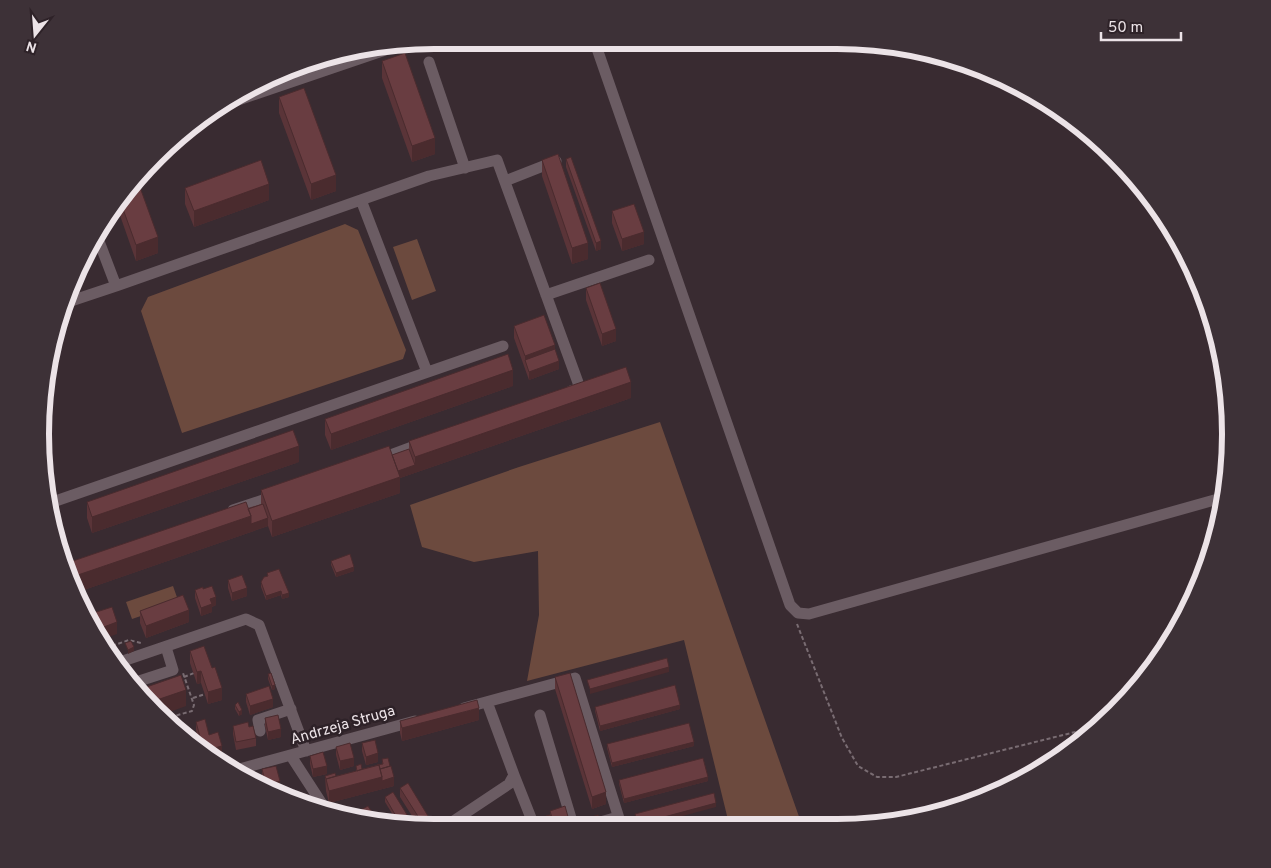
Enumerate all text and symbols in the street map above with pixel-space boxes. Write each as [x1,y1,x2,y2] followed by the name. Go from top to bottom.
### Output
[10,10,60,60] north arrow
[1101,10,1181,42] scale bar
[1108,19,1143,38] text: 50 m
[24,36,39,56] text: N
[288,702,398,750] street label: Andrzeja Struga

